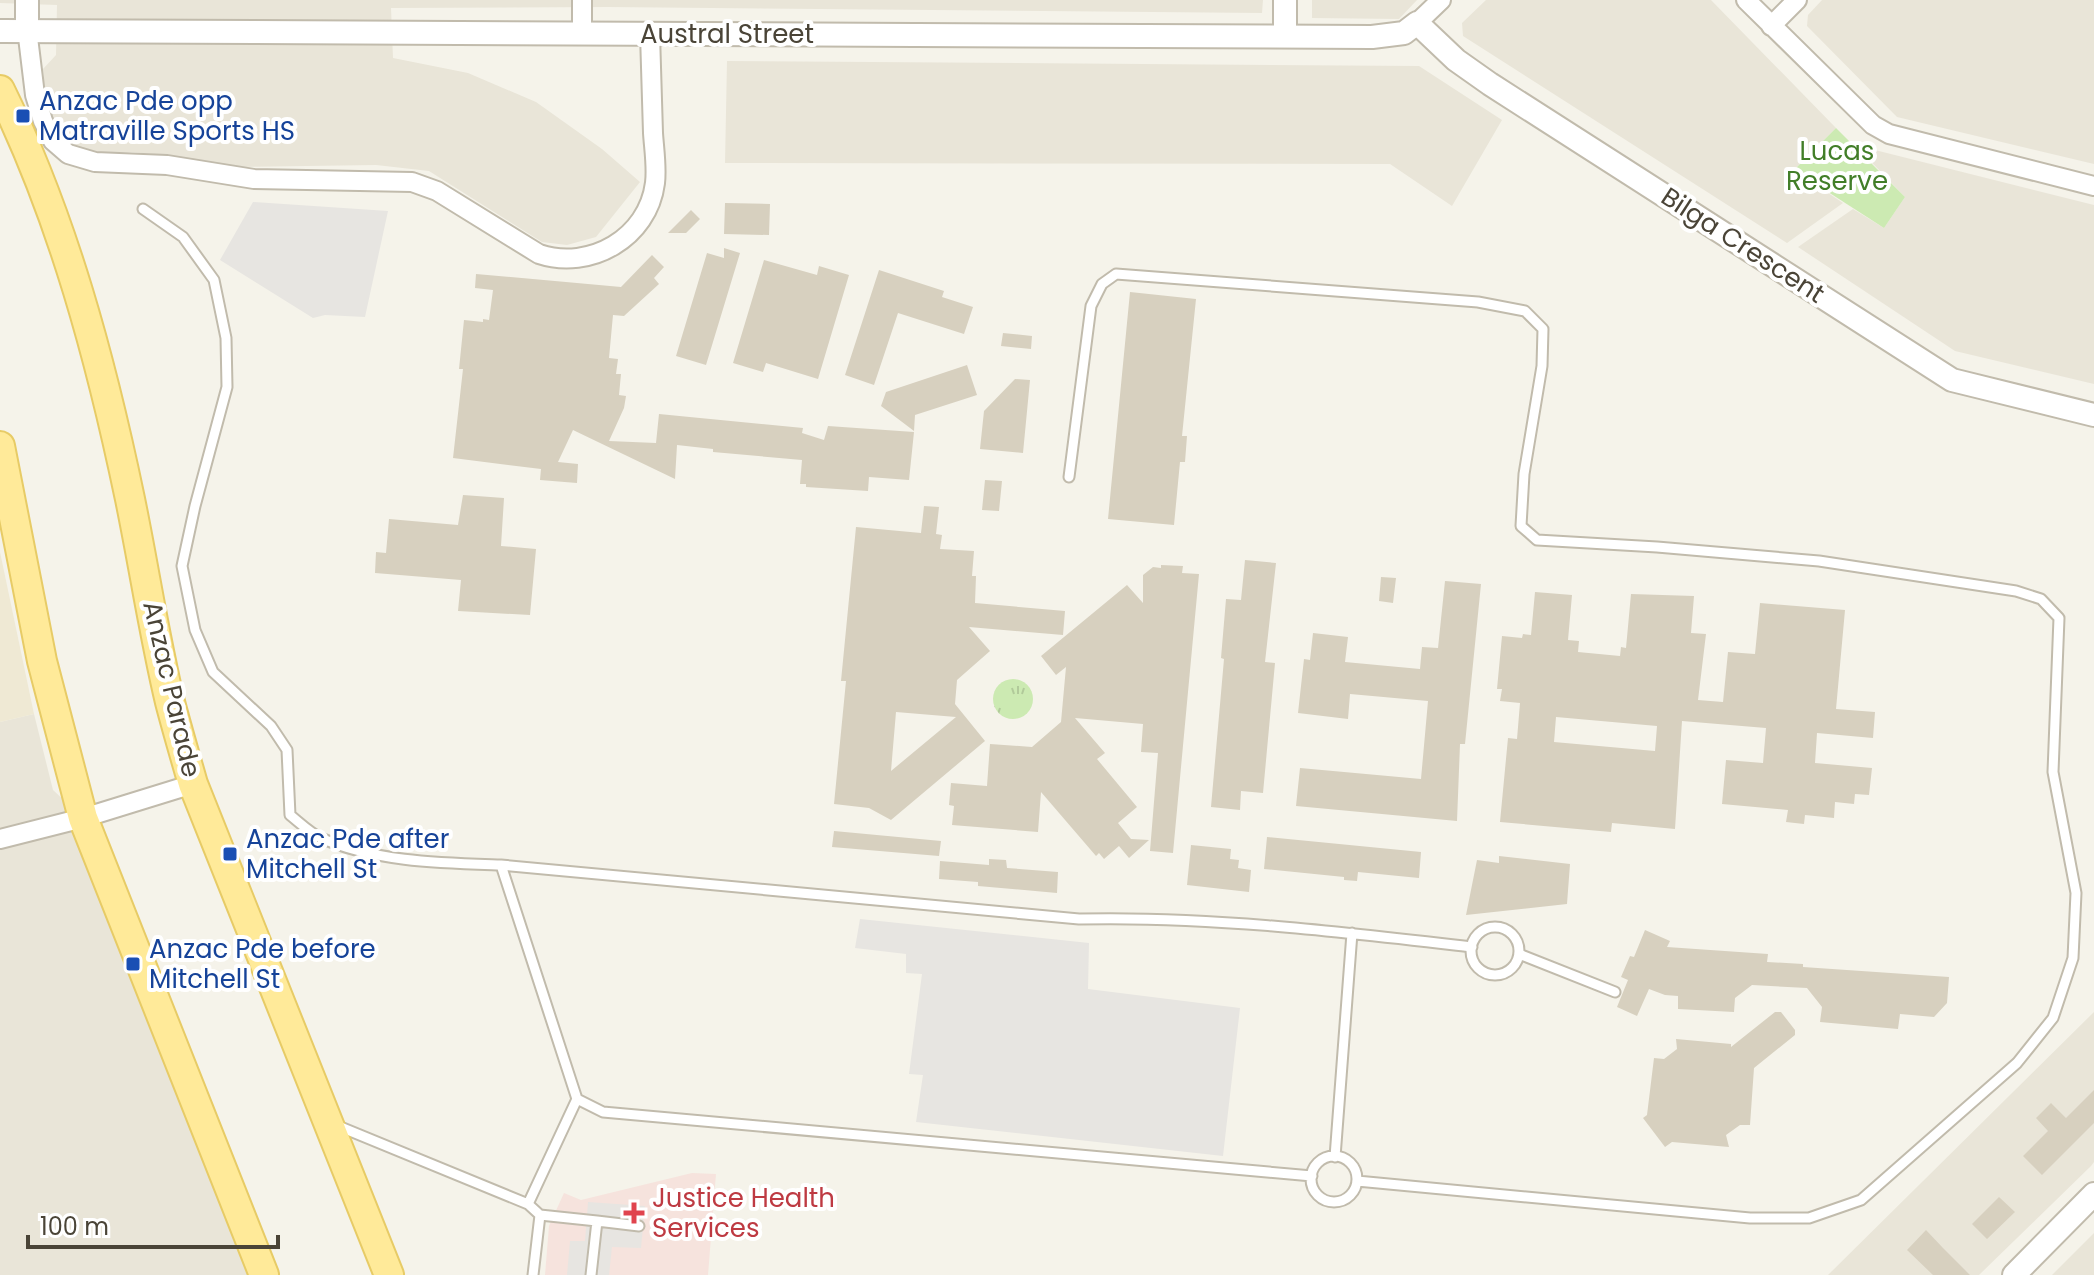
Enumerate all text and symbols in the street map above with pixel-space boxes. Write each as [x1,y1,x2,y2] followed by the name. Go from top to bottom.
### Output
[640,16,814,52] street label: Austral Street
[39,83,295,149] place label: Anzac Pde opp Matraville Sports HS
[14,107,32,125] marker: Anzac Pde opp Matraville Sports HS
[1786,133,1888,199] park label: Lucas Reserve
[1654,179,1832,311] street label: Bilga Crescent
[134,597,210,781] street label: Anzac Parade
[246,821,449,887] place label: Anzac Pde after Mitchell St
[221,845,239,863] marker: Anzac Pde after Mitchell St
[149,931,376,997] place label: Anzac Pde before Mitchell St
[124,955,142,973] marker: Anzac Pde before Mitchell St
[652,1180,835,1246] place label: Justice Health Services
[28,1199,278,1249] scale bar
[623,1202,645,1224] marker: Justice Health Services
[40,1210,109,1243] text: 100 m

